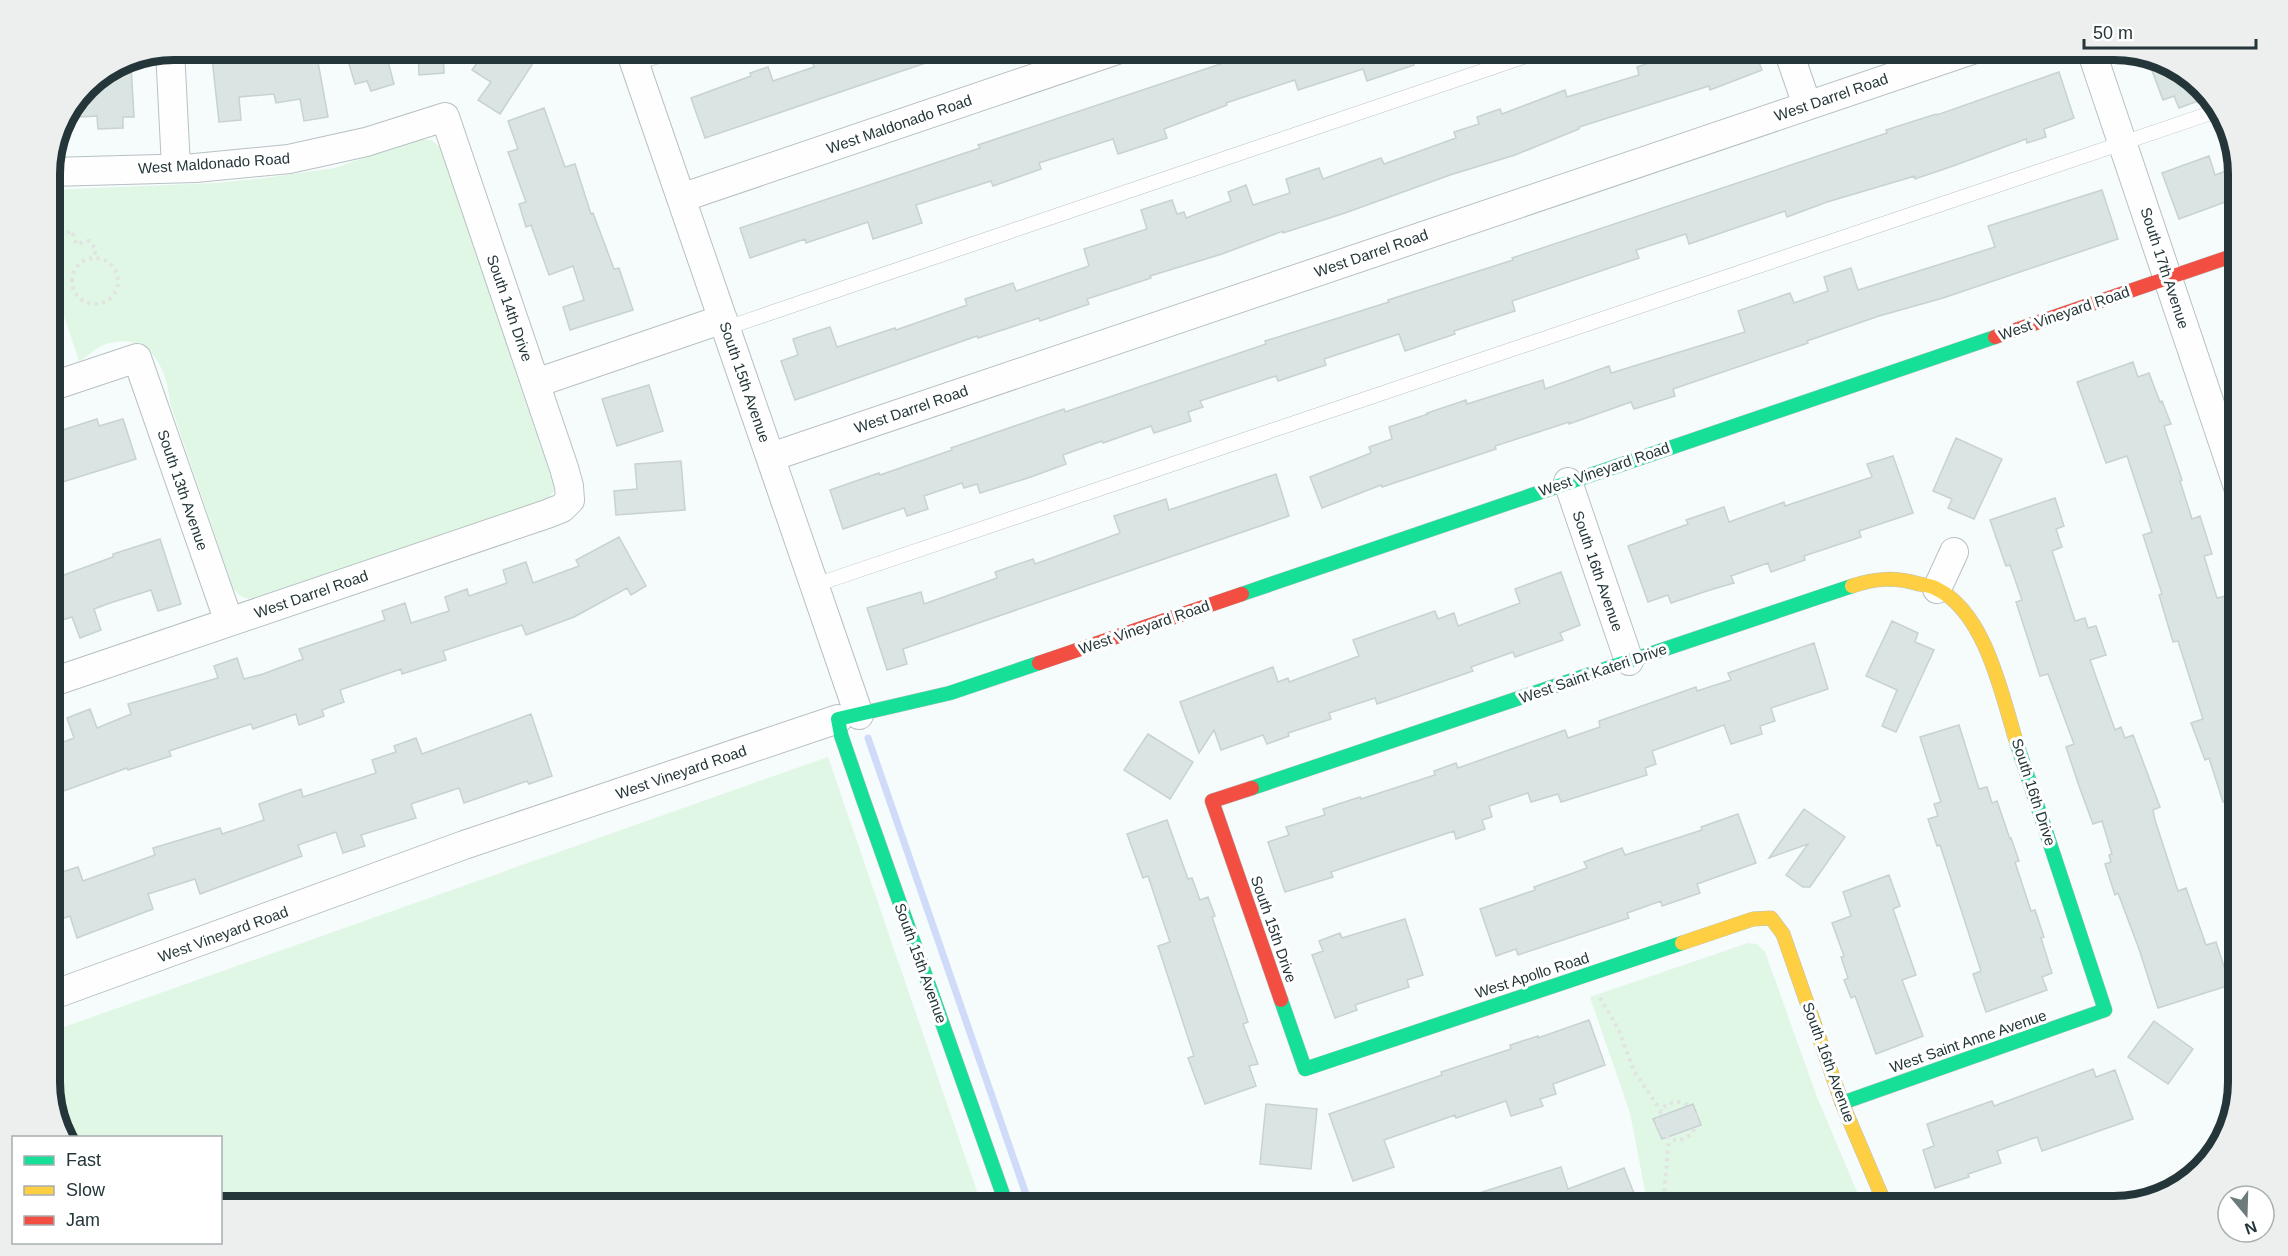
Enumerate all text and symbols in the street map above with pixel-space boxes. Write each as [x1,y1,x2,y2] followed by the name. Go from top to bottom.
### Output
[2084,12,2256,50] scale bar
[2093,23,2133,43] text: 50 m
[1772,70,1890,124] street label: West Darrel Road
[824,91,974,157] street label: West Maldonado Road
[137,149,291,177] street label: West Maldonado Road
[2137,205,2193,331] street label: South 17th Avenue
[1312,226,1430,280] street label: West Darrel Road
[484,252,536,364] street label: South 14th Drive
[1996,283,2132,343] street label: West Vineyard Road
[716,319,774,445] street label: South 15th Avenue
[852,382,970,436] street label: West Darrel Road
[154,427,212,553] street label: South 13th Avenue
[1536,439,1672,499] street label: West Vineyard Road
[1569,508,1627,634] street label: South 16th Avenue
[252,567,370,621] street label: West Darrel Road
[1076,597,1212,657] street label: West Vineyard Road
[1517,640,1669,706] street label: West Saint Kateri Drive
[2009,736,2059,848] street label: South 16th Drive
[613,742,749,802] street label: West Vineyard Road
[1248,873,1300,985] street label: South 15th Drive
[891,901,951,1025] street label: South 15th Avenue
[156,903,290,965] street label: West Vineyard Road
[1473,949,1591,1001] street label: West Apollo Road
[1799,1000,1859,1124] street label: South 16th Avenue
[1887,1006,2049,1076] street label: West Saint Anne Avenue
[12,1136,222,1244] legend
[66,1150,101,1170] text: Fast
[66,1180,106,1200] text: Slow
[2216,1184,2276,1244] north arrow
[66,1210,100,1230] text: Jam
[2242,1218,2259,1238] text: N

